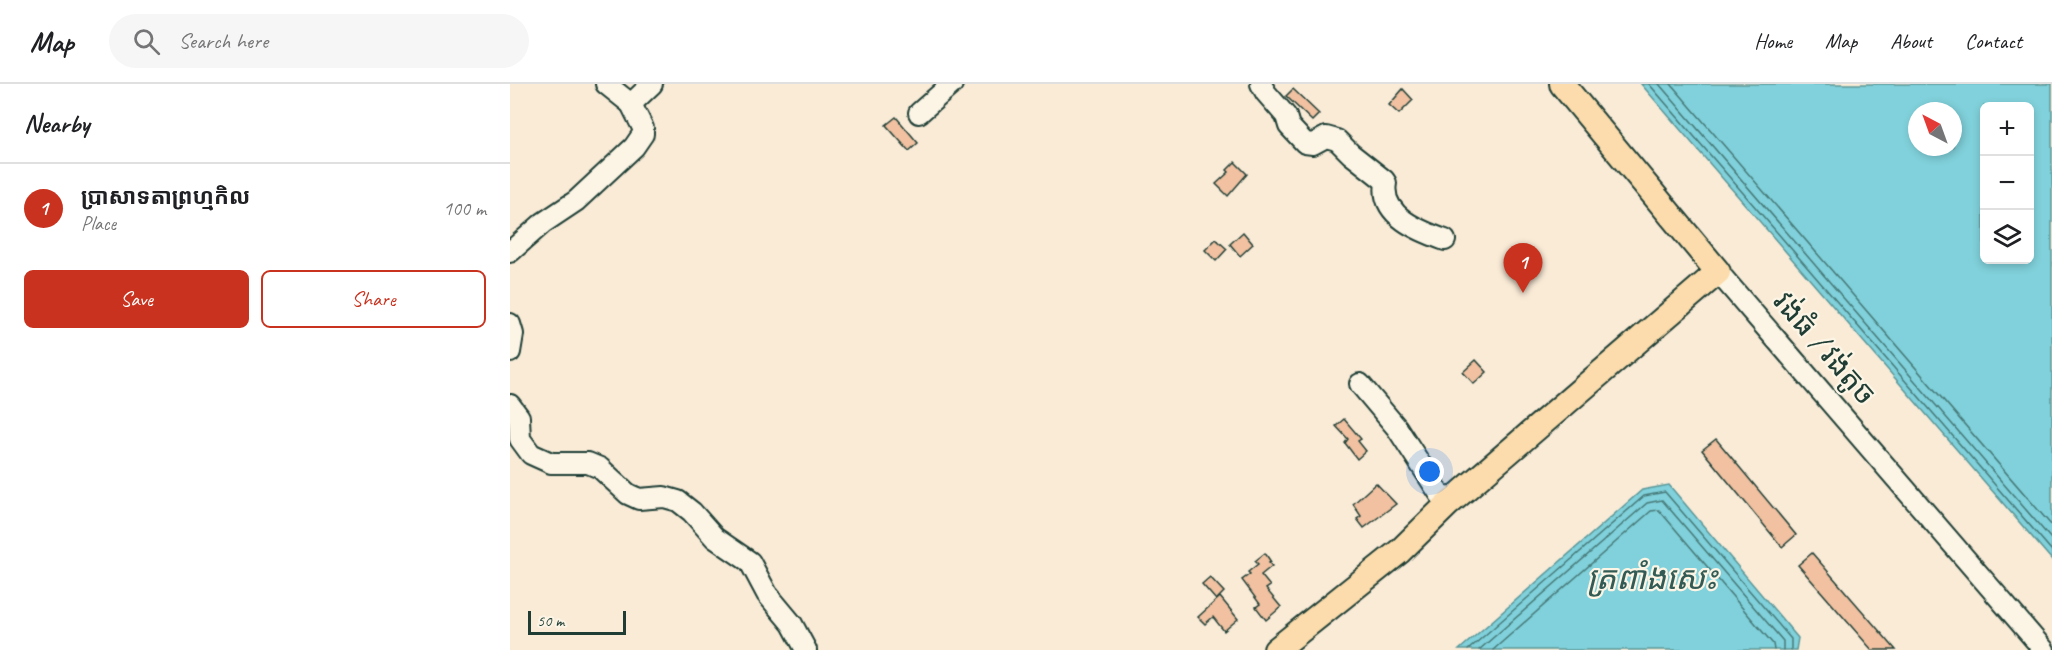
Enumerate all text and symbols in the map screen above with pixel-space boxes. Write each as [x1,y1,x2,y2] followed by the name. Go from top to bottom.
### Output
[109,14,529,68] search box
[30,24,73,59] text: Map
[130,25,163,58] icon: search
[178,27,268,55] text: Search here
[1754,28,1792,54] text: Home
[1825,28,1857,54] text: Map
[1890,28,1932,54] text: About
[1965,28,2022,54] text: Contact
[1908,102,1962,156] north arrow
[1980,102,2034,264] map controls
[1980,102,2034,156] button: +
[24,107,89,140] text: Nearby
[1980,156,2034,210] button: −
[81,183,250,211] text: ប្រាសាទតាព្រហ្មកិល
[39,196,48,221] text: 1
[443,196,486,221] text: 100 m
[1980,210,2034,264] button: layers
[81,211,116,236] text: Place
[1504,244,1542,293] pin: 1
[24,270,249,328] button: Save
[261,270,486,328] button: Share
[1765,283,1885,413] street label: វង់ធំ / វង់តូច
[1415,457,1444,486] your location
[1587,558,1719,599] water label: ត្រពាំងសេះ
[528,608,626,636] scale bar
[537,611,564,631] text: 50 m

